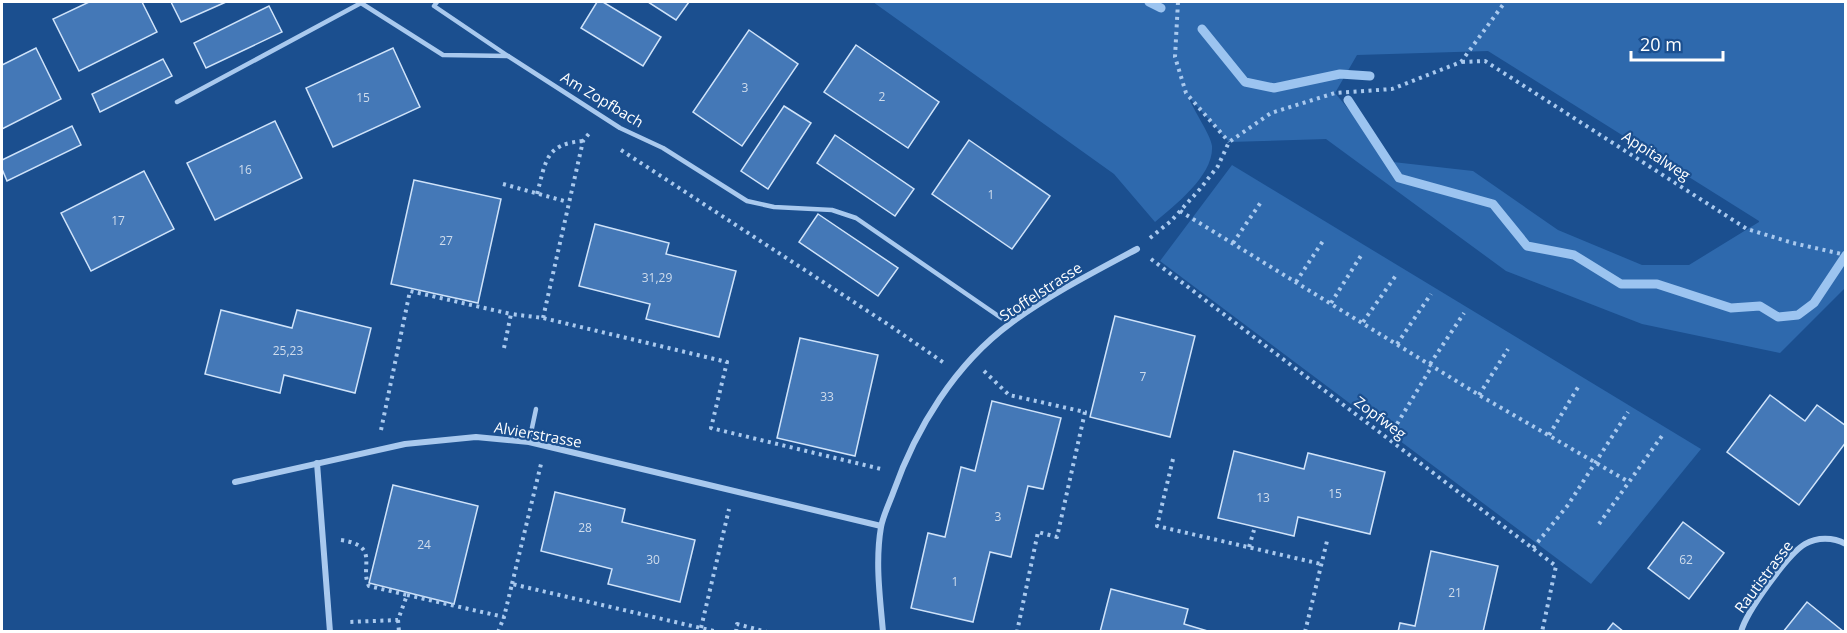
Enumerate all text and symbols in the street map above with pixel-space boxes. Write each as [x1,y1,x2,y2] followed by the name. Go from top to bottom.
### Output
[1631,24,1722,62] scale bar
[1640,32,1682,56] text: 20 m
[558,67,648,132] street label: Am Zopfbach
[742,79,749,96] house number: 3
[879,88,886,105] house number: 2
[356,89,370,106] house number: 15
[1619,126,1694,185] street label: Appitalweg
[238,161,252,178] house number: 16
[988,186,994,203] house number: 1
[111,212,125,229] house number: 17
[439,232,453,249] house number: 27
[995,257,1086,325] street label: Stoffelstrasse
[642,269,672,286] house number: 31,29
[273,342,303,359] house number: 25,23
[1140,368,1147,385] house number: 7
[820,388,834,405] house number: 33
[1351,391,1411,443] street label: Zopfweg
[493,416,584,452] street label: Alvierstrasse
[1328,485,1342,502] house number: 15
[1256,489,1270,506] house number: 13
[995,508,1002,525] house number: 3
[578,519,592,536] house number: 28
[417,536,431,553] house number: 24
[1729,536,1797,617] street label: Rautistrasse
[646,551,660,568] house number: 30
[1679,551,1693,568] house number: 62
[952,573,958,590] house number: 1
[1448,584,1462,601] house number: 21

